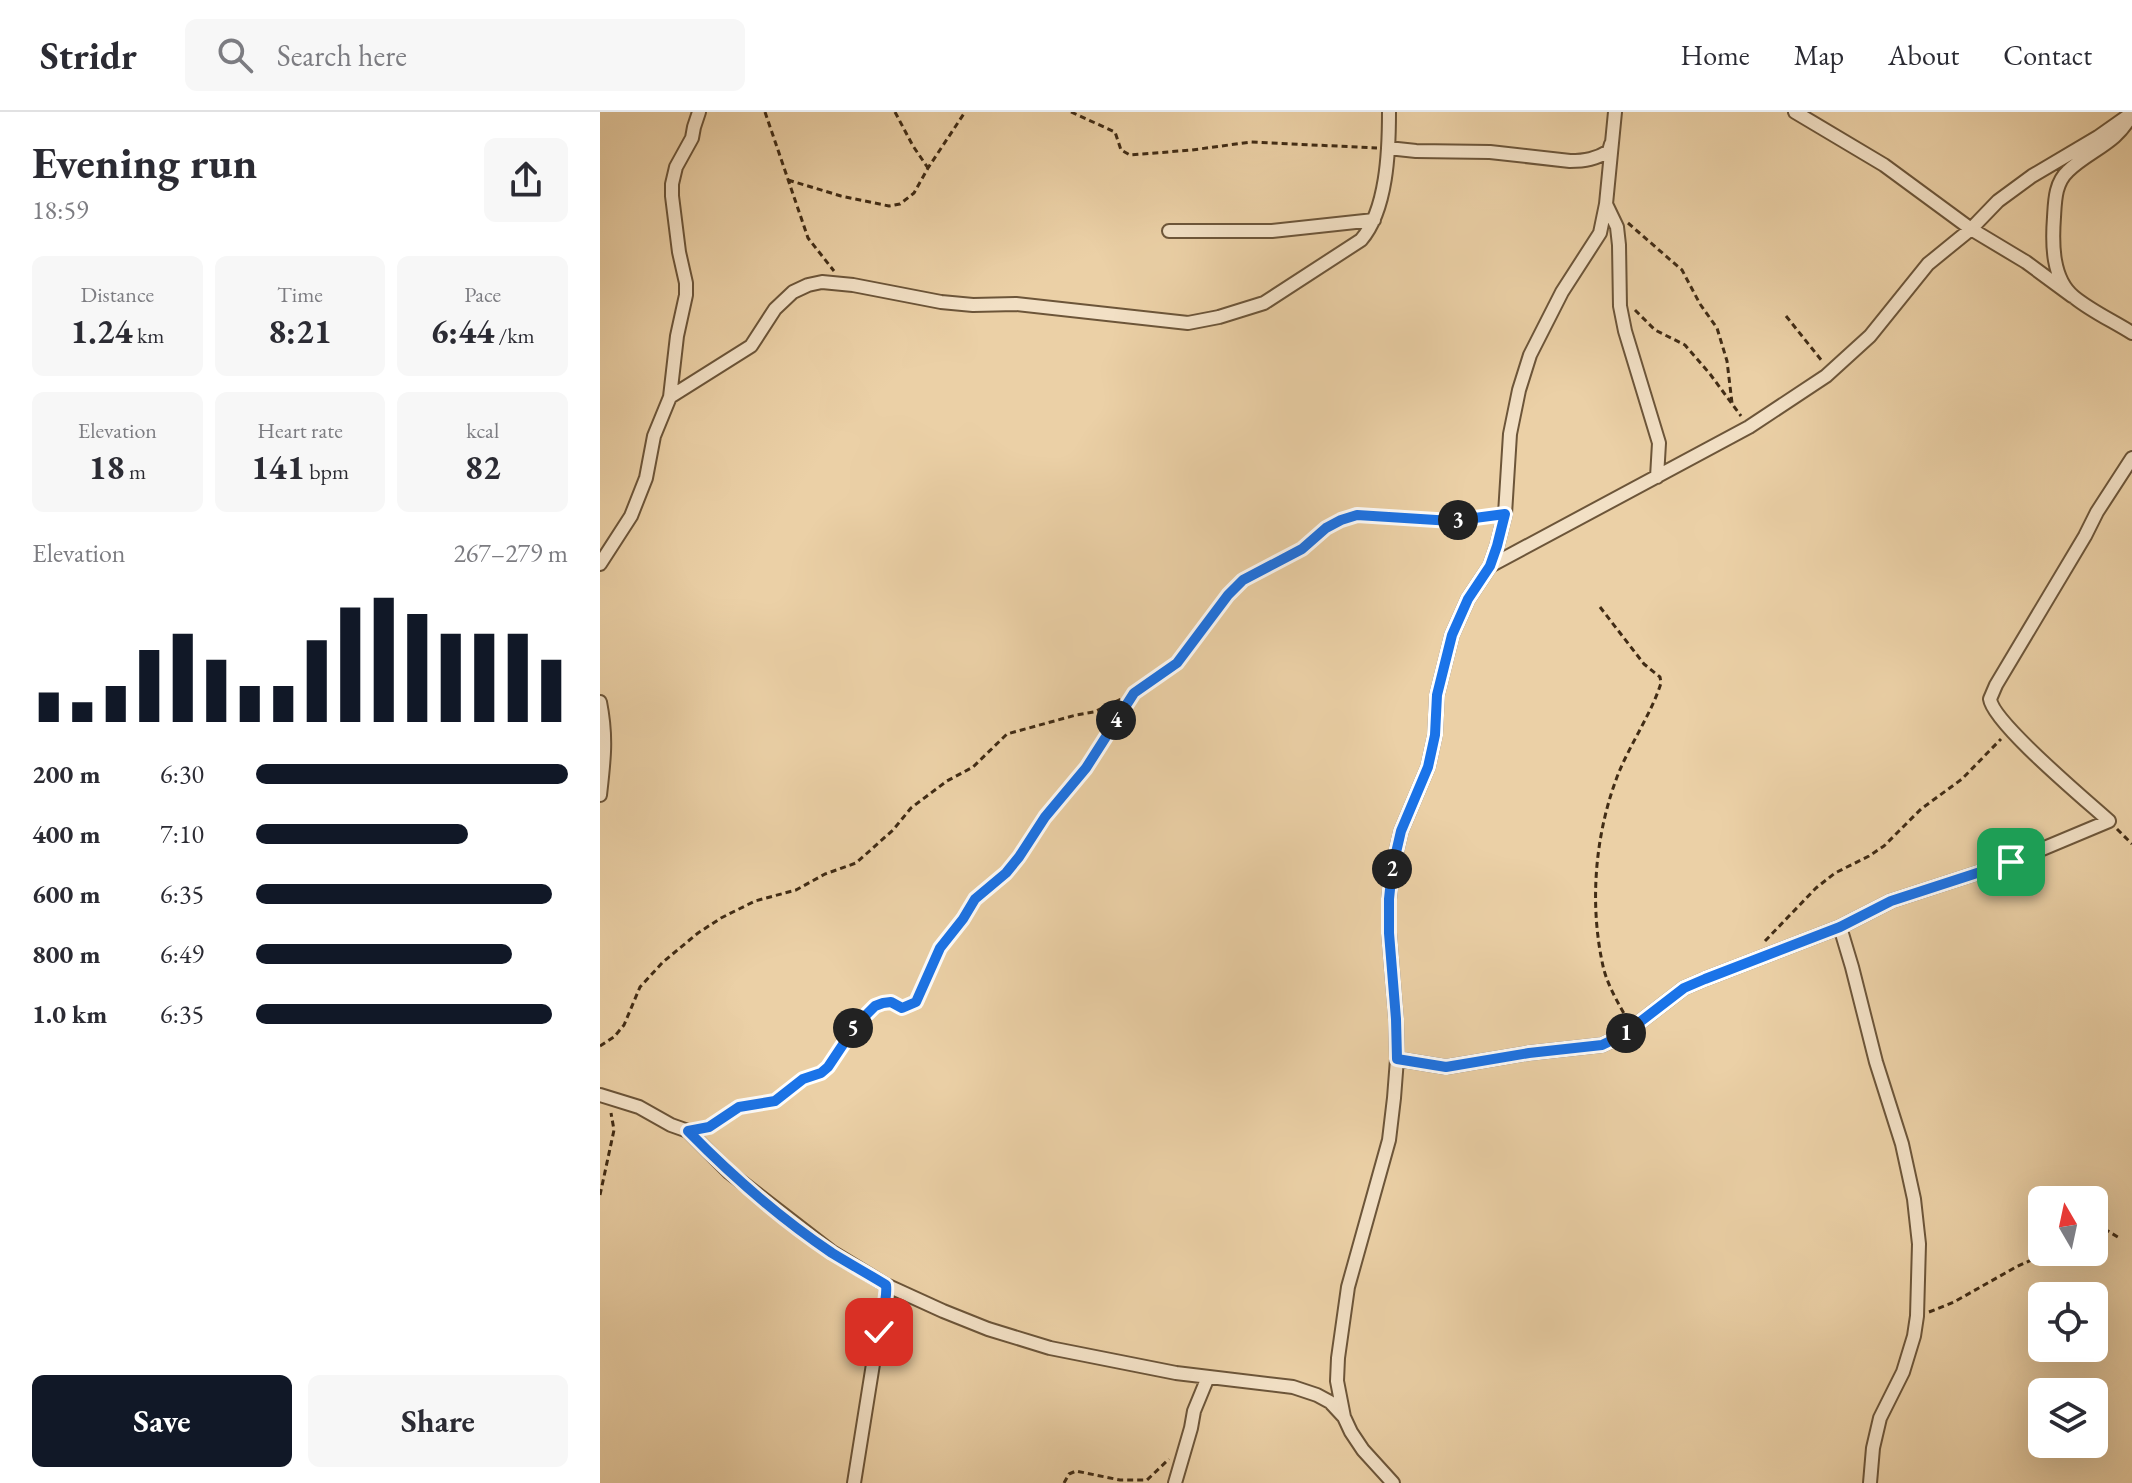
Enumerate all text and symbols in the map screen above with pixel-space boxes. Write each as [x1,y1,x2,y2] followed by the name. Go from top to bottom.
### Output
[185,19,745,91] search box
[40,31,137,80] text: Stridr
[213,33,257,77] icon: search
[277,36,407,75] text: Search here
[1680,37,1750,73] text: Home
[1794,37,1844,73] text: Map
[1888,37,1959,73] text: About
[2003,37,2092,73] text: Contact
[32,134,257,191] text: Evening run
[484,138,568,222] button: share
[32,193,88,227] text: 18:59
[81,280,154,309] text: Distance
[277,280,323,309] text: Time
[464,280,501,309] text: Pace
[70,309,133,353] text: 1.24
[268,309,332,353] text: 8:21
[431,309,494,353] text: 6:44
[133,321,164,350] text: km
[494,321,535,350] text: /km
[78,416,157,445] text: Elevation
[257,416,343,445] text: Heart rate
[466,416,499,445] text: kcal
[89,445,125,489] text: 18
[251,445,305,489] text: 141
[465,445,501,489] text: 82
[125,457,146,486] text: m
[305,457,349,486] text: bpm
[1438,500,1478,540] pin: 3
[1452,505,1464,534] text: 3
[32,536,126,570] text: Elevation
[453,536,568,570] text: 267–279 m
[1096,700,1136,740] pin: 4
[1110,705,1122,734] text: 4
[32,757,100,791] text: 200 m
[160,757,204,791] text: 6:30
[32,817,100,851] text: 400 m
[160,817,204,851] text: 7:10
[1977,828,2045,896] pin
[1989,840,2033,884] icon: arrive
[1372,849,1412,889] pin: 2
[1386,854,1398,883] text: 2
[32,877,100,911] text: 600 m
[160,877,204,911] text: 6:35
[32,937,100,971] text: 800 m
[160,937,204,971] text: 6:49
[32,997,107,1031] text: 1.0 km
[160,997,204,1031] text: 6:35
[833,1008,873,1048] pin: 5
[847,1013,859,1042] text: 5
[1606,1013,1646,1053] pin: 1
[1620,1018,1632,1047] text: 1
[2028,1186,2108,1266] north arrow
[2028,1186,2108,1458] map controls
[2028,1282,2108,1362] button: locate
[845,1298,913,1366] pin
[857,1310,901,1354] icon: check
[32,1375,292,1467] button: Save
[308,1375,568,1467] button: Share
[2028,1378,2108,1458] button: layers

